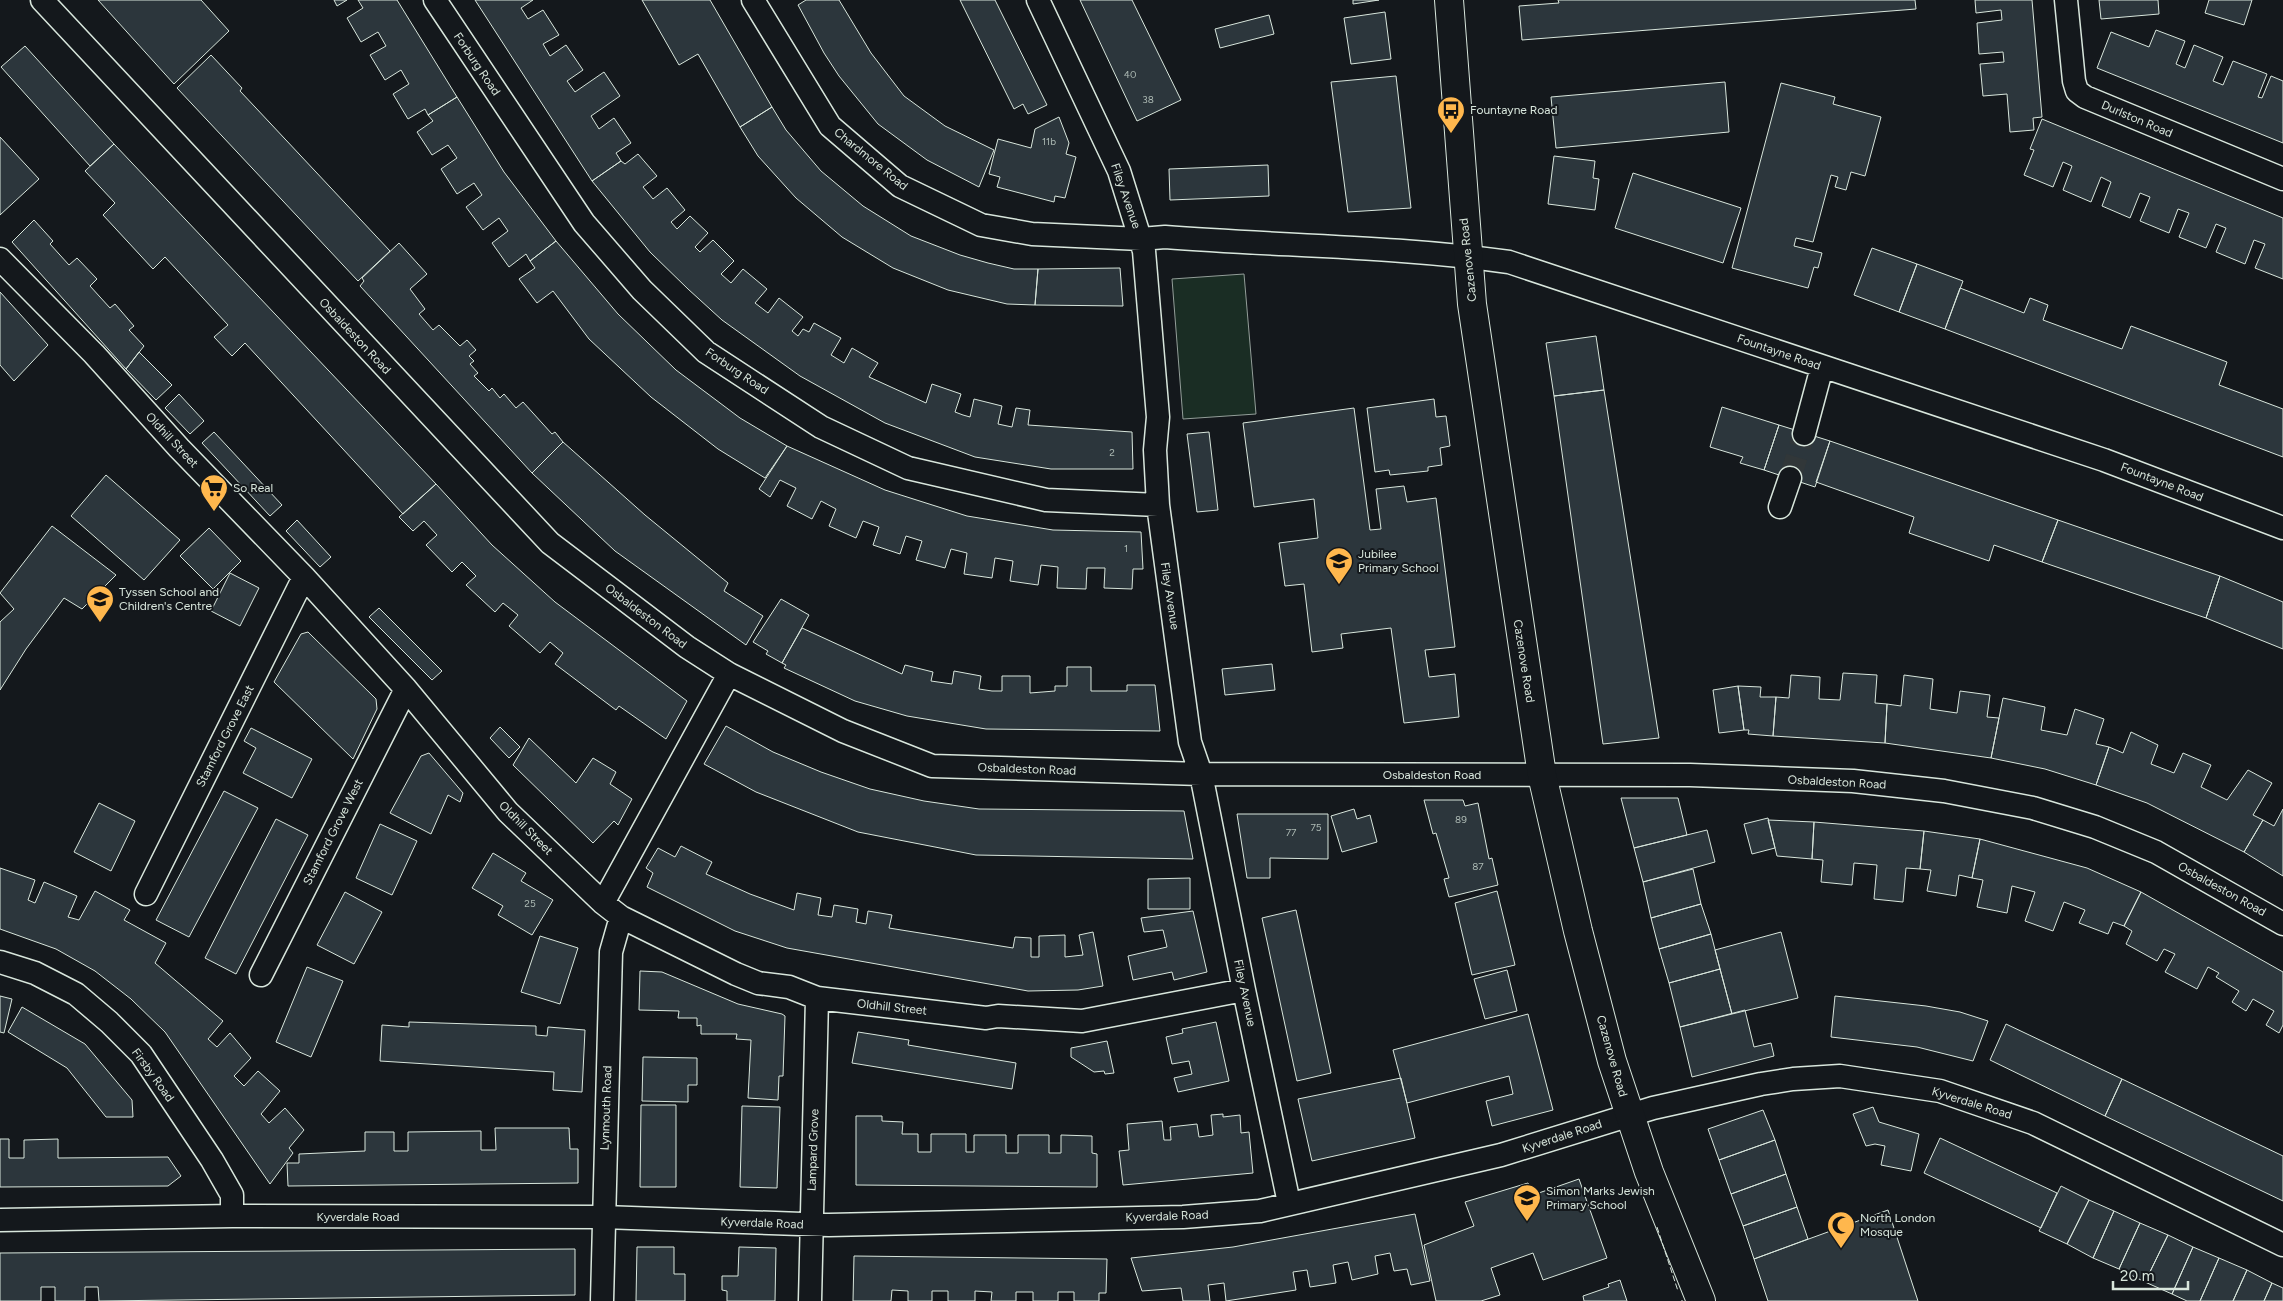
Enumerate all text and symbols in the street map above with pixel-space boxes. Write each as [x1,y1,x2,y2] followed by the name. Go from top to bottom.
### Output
[451,30,503,98] street label: Forburg Road
[1124,68,1136,81] house number: 40
[1142,93,1154,106] house number: 38
[1436,95,1466,134] bus stop icon: Fountayne Road
[2099,98,2175,140] street label: Durlston Road
[1470,103,1557,117] place label: Fountayne Road
[831,125,911,193] street label: Chardmore Road
[1042,135,1056,148] house number: 11b
[1108,161,1144,231] street label: Filey Avenue
[1457,218,1479,302] street label: Cazenove Road
[316,295,394,377] street label: Osbaldeston Road
[1735,331,1823,373] street label: Fountayne Road
[703,345,771,397] street label: Forburg Road
[143,410,201,471] street label: Oldhill Street
[1109,446,1115,459] house number: 2
[2119,460,2205,504] street label: Fountayne Road
[199,473,229,512] supermarket icon: So Real
[233,481,273,495] place label: So Real
[1124,542,1128,555] house number: 1
[1324,546,1354,585] school or university icon: Jubilee Primary School
[1358,547,1439,575] place label: Jubilee Primary School
[1158,561,1182,631] street label: Filey Avenue
[602,581,690,651] street label: Osbaldeston Road
[85,584,115,623] school or university icon: Tyssen School and Children's Centre
[119,585,219,613] place label: Tyssen School and Children's Centre
[1511,618,1537,704] street label: Cazenove Road
[193,682,257,789] street label: Stamford Grove East
[977,760,1077,778] street label: Osbaldeston Road
[1383,768,1481,782] street label: Osbaldeston Road
[1787,772,1887,792] street label: Osbaldeston Road
[300,776,366,887] street label: Stamford Grove West
[496,798,556,858] street label: Oldhill Street
[1455,813,1467,826] house number: 89
[1310,821,1322,834] house number: 75
[1286,826,1297,839] house number: 77
[2175,859,2269,919] street label: Osbaldeston Road
[1472,860,1484,873] house number: 87
[524,897,536,910] house number: 25
[1231,958,1259,1028] street label: Filey Avenue
[856,996,928,1018] street label: Oldhill Street
[1594,1014,1630,1098] street label: Cazenove Road
[129,1046,177,1104] street label: Firsby Road
[598,1065,614,1151] street label: Lynmouth Road
[1930,1084,2014,1122] street label: Kyverdale Road
[805,1108,821,1191] street label: Lampard Grove
[1520,1116,1604,1156] street label: Kyverdale Road
[1512,1183,1542,1222] school or university icon: Simon Marks Jewish Primary School
[1546,1184,1655,1212] place label: Simon Marks Jewish Primary School
[1125,1208,1209,1224] street label: Kyverdale Road
[316,1210,400,1224] street label: Kyverdale Road
[1826,1210,1856,1249] mosque icon: North London Mosque
[1860,1211,1935,1239] place label: North London Mosque
[720,1215,804,1231] street label: Kyverdale Road
[2113,1258,2188,1290] scale bar
[2120,1267,2154,1285] text: 20 m

